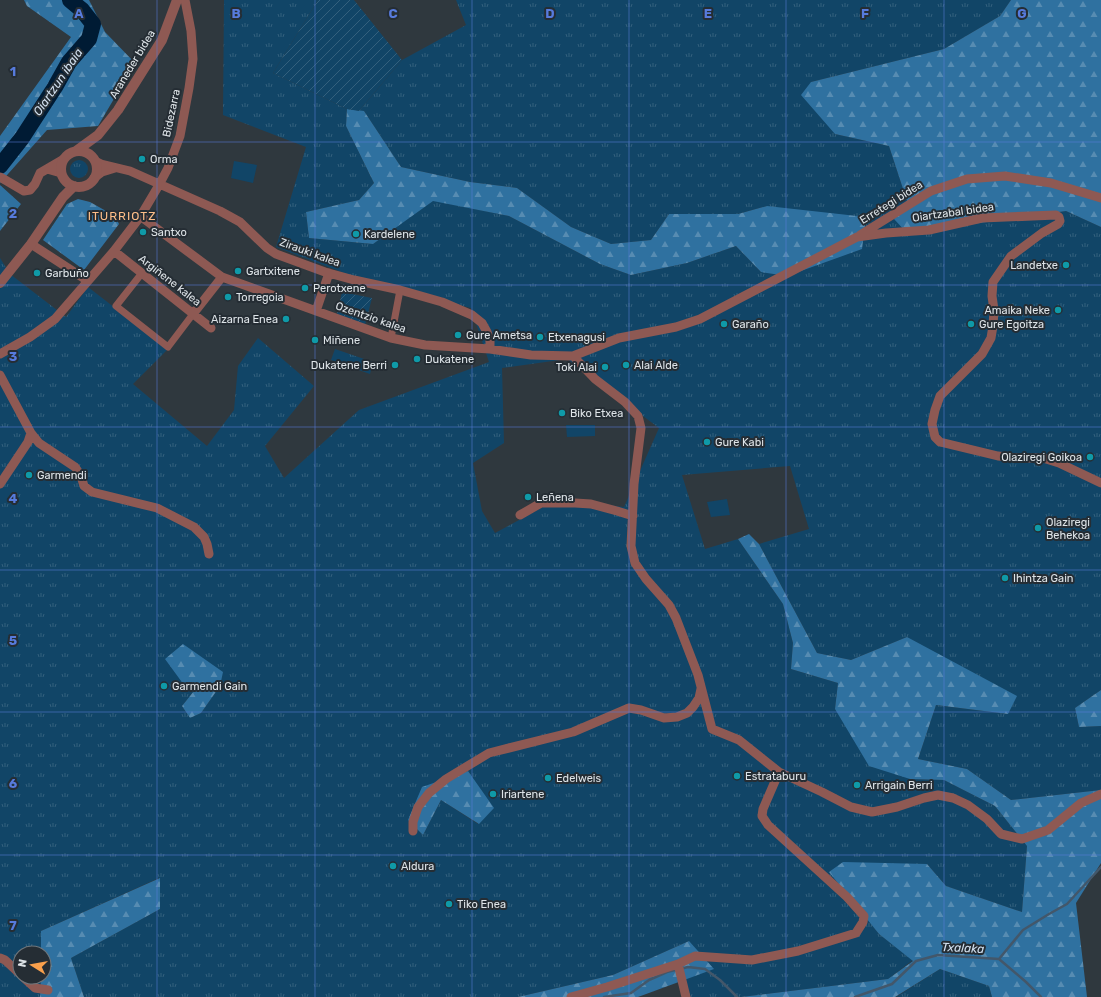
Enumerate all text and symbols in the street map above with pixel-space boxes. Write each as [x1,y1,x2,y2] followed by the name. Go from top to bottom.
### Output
[74,6,84,21] text: A
[231,6,241,21] text: B
[388,6,398,21] text: C
[545,6,555,21] text: D
[704,6,712,21] text: E
[861,6,869,21] text: F
[1017,6,1027,21] text: G
[107,28,158,101] street label: Araneder bidea
[30,46,86,118] water label: Oiartzun ibaia
[10,64,16,79] text: 1
[160,88,183,138] street label: Bidezarra
[150,153,177,166] place label: Orma
[137,154,147,164] marker: Orma
[858,178,925,227] street label: Erretegi bidea
[911,200,995,225] street label: Oiartzabal bidea
[9,206,17,221] text: 2
[88,209,156,223] district label: ITURRIOTZ
[151,226,187,239] place label: Santxo
[138,227,148,237] marker: Santxo
[364,228,415,241] place label: Kardelene
[351,229,361,239] marker: Kardelene
[278,235,342,269] street label: Zirauki kalea
[136,252,203,309] street label: Argiñene kalea
[1010,259,1058,272] place label: Landetxe
[1061,260,1071,270] marker: Landetxe
[246,265,300,278] place label: Gartxitene
[233,266,243,276] marker: Gartxitene
[45,267,89,280] place label: Garbuño
[32,268,42,278] marker: Garbuño
[313,282,366,295] place label: Perotxene
[300,283,310,293] marker: Perotxene
[236,291,284,304] place label: Torregoia
[223,292,233,302] marker: Torregoia
[334,299,408,336] street label: Ozentzio kalea
[984,304,1050,317] place label: Amaika Neke
[1053,305,1063,315] marker: Amaika Neke
[211,313,278,326] place label: Aizarna Enea
[281,314,291,324] marker: Aizarna Enea
[732,318,769,331] place label: Garaño
[979,318,1044,331] place label: Gure Egoitza
[719,319,729,329] marker: Garaño
[966,319,976,329] marker: Gure Egoitza
[466,329,532,342] place label: Gure Ametsa
[453,330,463,340] marker: Gure Ametsa
[548,331,605,344] place label: Etxenagusi
[535,332,545,342] marker: Etxenagusi
[323,334,360,347] place label: Miñene
[310,335,320,345] marker: Miñene
[9,349,18,364] text: 3
[425,353,474,366] place label: Dukatene
[412,354,422,364] marker: Dukatene
[311,359,387,372] place label: Dukatene Berri
[634,359,678,372] place label: Alai Alde
[390,360,400,370] marker: Dukatene Berri
[621,360,631,370] marker: Alai Alde
[556,361,597,374] place label: Toki Alai
[600,362,610,372] marker: Toki Alai
[570,407,623,420] place label: Biko Etxea
[557,408,567,418] marker: Biko Etxea
[715,436,764,449] place label: Gure Kabi
[702,437,712,447] marker: Gure Kabi
[1001,451,1082,464] place label: Olaziregi Goikoa
[1085,452,1095,462] marker: Olaziregi Goikoa
[37,469,87,482] place label: Garmendi
[24,470,34,480] marker: Garmendi
[9,491,18,506] text: 4
[536,491,574,504] place label: Leñena
[523,492,533,502] marker: Leñena
[1046,516,1090,542] place label: Olaziregi Behekoa
[1033,523,1043,533] marker: Olaziregi Behekoa
[1013,572,1074,585] place label: Ihintza Gain
[1000,573,1010,583] marker: Ihintza Gain
[9,633,17,648] text: 5
[172,680,247,693] place label: Garmendi Gain
[159,681,169,691] marker: Garmendi Gain
[745,770,806,783] place label: Estrataburu
[732,771,742,781] marker: Estrataburu
[556,772,601,785] place label: Edelweis
[543,773,553,783] marker: Edelweis
[9,776,18,791] text: 6
[865,779,933,792] place label: Arrigain Berri
[852,780,862,790] marker: Arrigain Berri
[501,788,544,801] place label: Iriartene
[488,789,498,799] marker: Iriartene
[401,860,434,873] place label: Aldura
[388,861,398,871] marker: Aldura
[457,898,506,911] place label: Tiko Enea
[444,899,454,909] marker: Tiko Enea
[9,918,17,933] text: 7
[941,940,985,956] water label: Txalaka
[12,945,52,985] north arrow
[16,958,30,968] text: N

